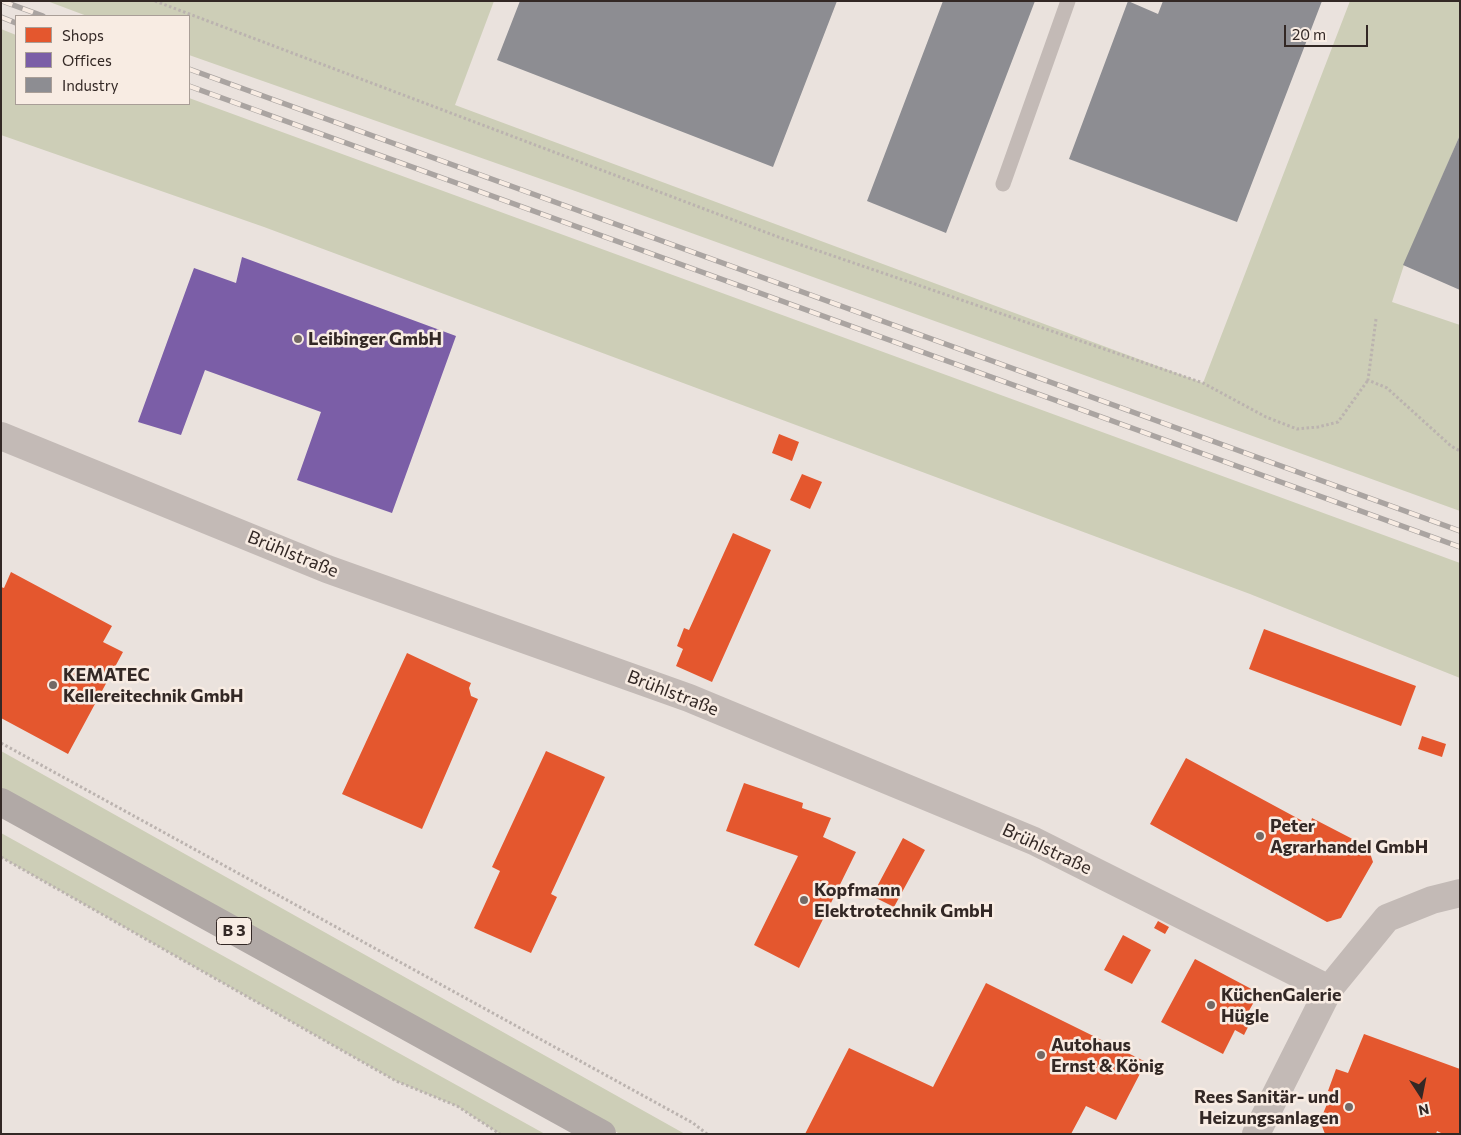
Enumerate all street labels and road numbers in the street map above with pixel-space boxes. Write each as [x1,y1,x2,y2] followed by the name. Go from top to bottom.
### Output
[244,526,342,582] street label: Brühlstraße
[624,666,722,720] street label: Brühlstraße
[999,819,1095,879] street label: Brühlstraße
[216,918,252,944] road number: B 3

